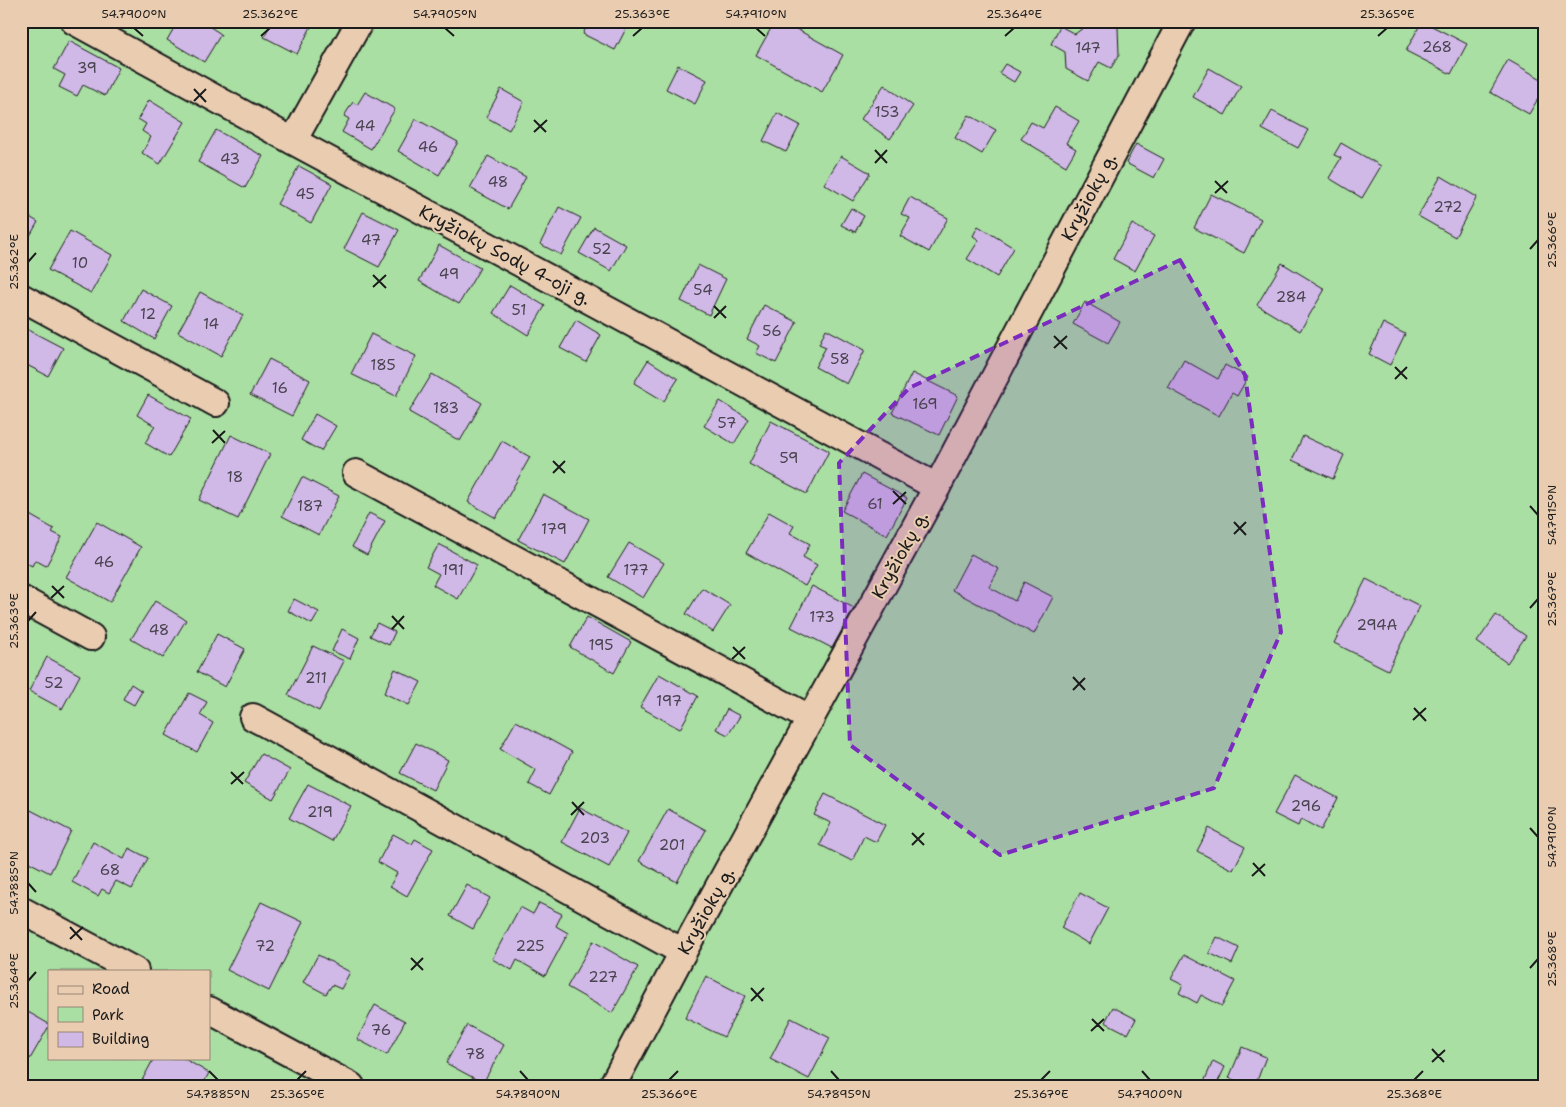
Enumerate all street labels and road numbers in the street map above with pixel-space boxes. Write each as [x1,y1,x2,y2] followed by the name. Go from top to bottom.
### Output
[1056,149,1122,245] street label: Kryžiokų g.
[415,199,595,311] street label: Kryžiokų Sodų 4-oji g.
[866,507,934,603] street label: Kryžiokų g.
[672,863,740,959] street label: Kryžiokų g.

